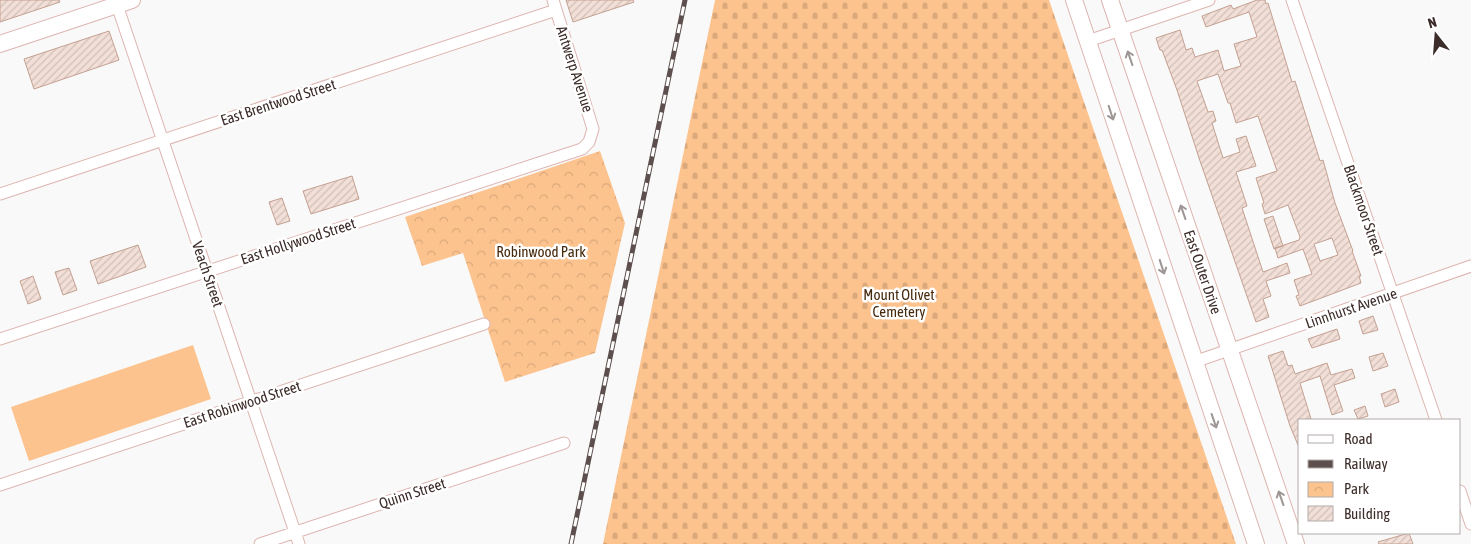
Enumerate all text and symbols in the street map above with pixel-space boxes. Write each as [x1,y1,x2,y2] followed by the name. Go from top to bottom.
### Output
[1411,10,1461,60] north arrow
[1426,14,1438,31] text: N
[553,24,597,114] street label: Antwerp Avenue
[1125,51,1134,66] one-way arrow
[218,75,338,129] street label: East Brentwood Street
[1107,104,1117,120] one-way arrow
[1341,163,1387,257] street label: Blackmoor Street
[1178,204,1187,220] one-way arrow
[238,214,358,268] street label: East Hollywood Street
[1181,228,1225,316] street label: East Outer Drive
[189,239,227,309] street label: Veach Street
[496,243,586,260] park label: Robinwood Park
[1158,259,1168,275] one-way arrow
[1303,284,1399,332] street label: Linnhurst Avenue
[863,286,935,320] park label: Mount Olivet Cemetery
[181,377,303,431] street label: East Robinwood Street
[1210,413,1219,428] one-way arrow
[1298,419,1461,534] legend
[1344,430,1373,447] text: Road
[1344,455,1388,472] text: Railway
[377,474,447,512] street label: Quinn Street
[1344,480,1369,497] text: Park
[1276,491,1285,506] one-way arrow
[1344,505,1390,522] text: Building

